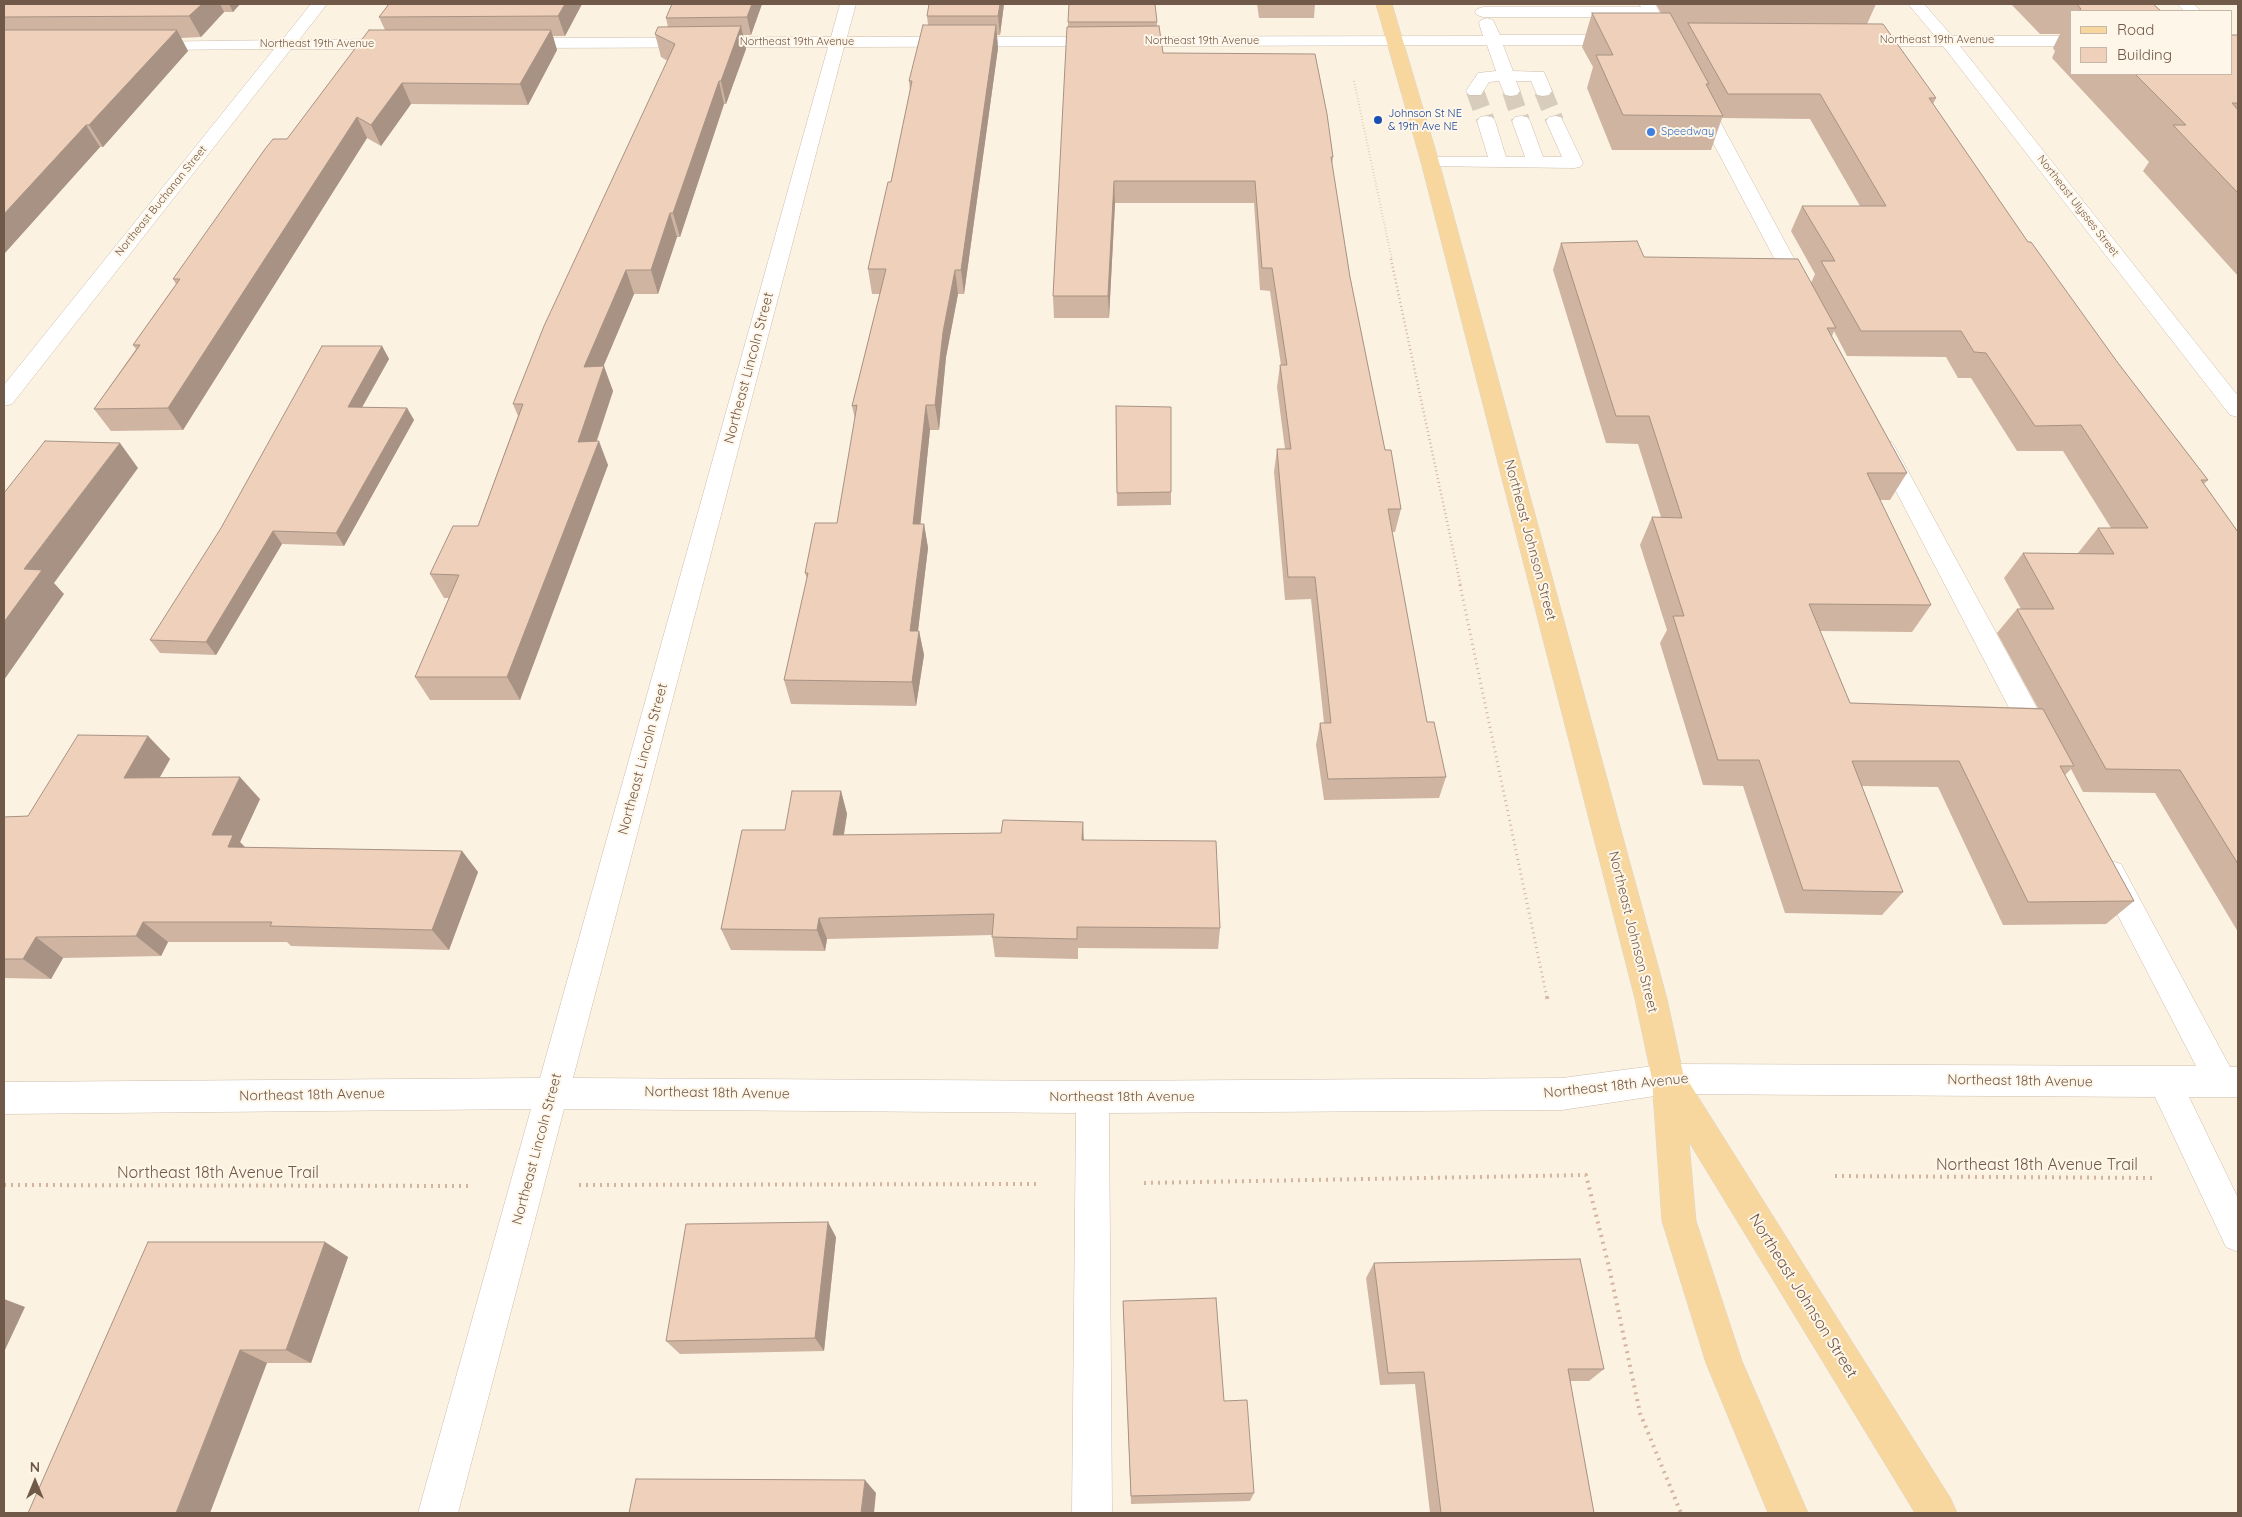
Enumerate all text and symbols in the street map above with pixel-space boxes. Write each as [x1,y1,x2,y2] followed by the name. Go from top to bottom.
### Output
[2070,10,2232,75] legend
[2117,20,2154,39] text: Road
[1880,33,1994,47] street label: Northeast 19th Avenue
[1145,34,1259,48] street label: Northeast 19th Avenue
[740,35,854,49] street label: Northeast 19th Avenue
[260,37,374,51] street label: Northeast 19th Avenue
[2117,45,2172,64] text: Building
[1388,107,1462,133] place label: Johnson St NE & 19th Ave NE
[1372,114,1384,126] marker: Johnson St NE & 19th Ave NE
[1661,125,1714,139] place label: Speedway
[1645,126,1657,138] marker: Speedway
[112,143,210,259] street label: Northeast Buchanan Street
[2034,153,2122,259] street label: Northeast Ulysses Street
[721,291,777,445] street label: Northeast Lincoln Street
[1500,458,1560,622] street label: Northeast Johnson Street
[615,682,671,836] street label: Northeast Lincoln Street
[1605,849,1661,1015] street label: Northeast Johnson Street
[1543,1070,1689,1102] street label: Northeast 18th Avenue
[1947,1071,2093,1091] street label: Northeast 18th Avenue
[509,1072,565,1226] street label: Northeast Lincoln Street
[644,1083,790,1103] street label: Northeast 18th Avenue
[239,1085,385,1105] street label: Northeast 18th Avenue
[1049,1089,1195,1105] street label: Northeast 18th Avenue
[1936,1155,2138,1175] street label: Northeast 18th Avenue Trail
[117,1163,319,1183] street label: Northeast 18th Avenue Trail
[1745,1210,1861,1382] street label: Northeast Johnson Street
[10,1457,60,1507] north arrow
[30,1458,40,1476] text: N

